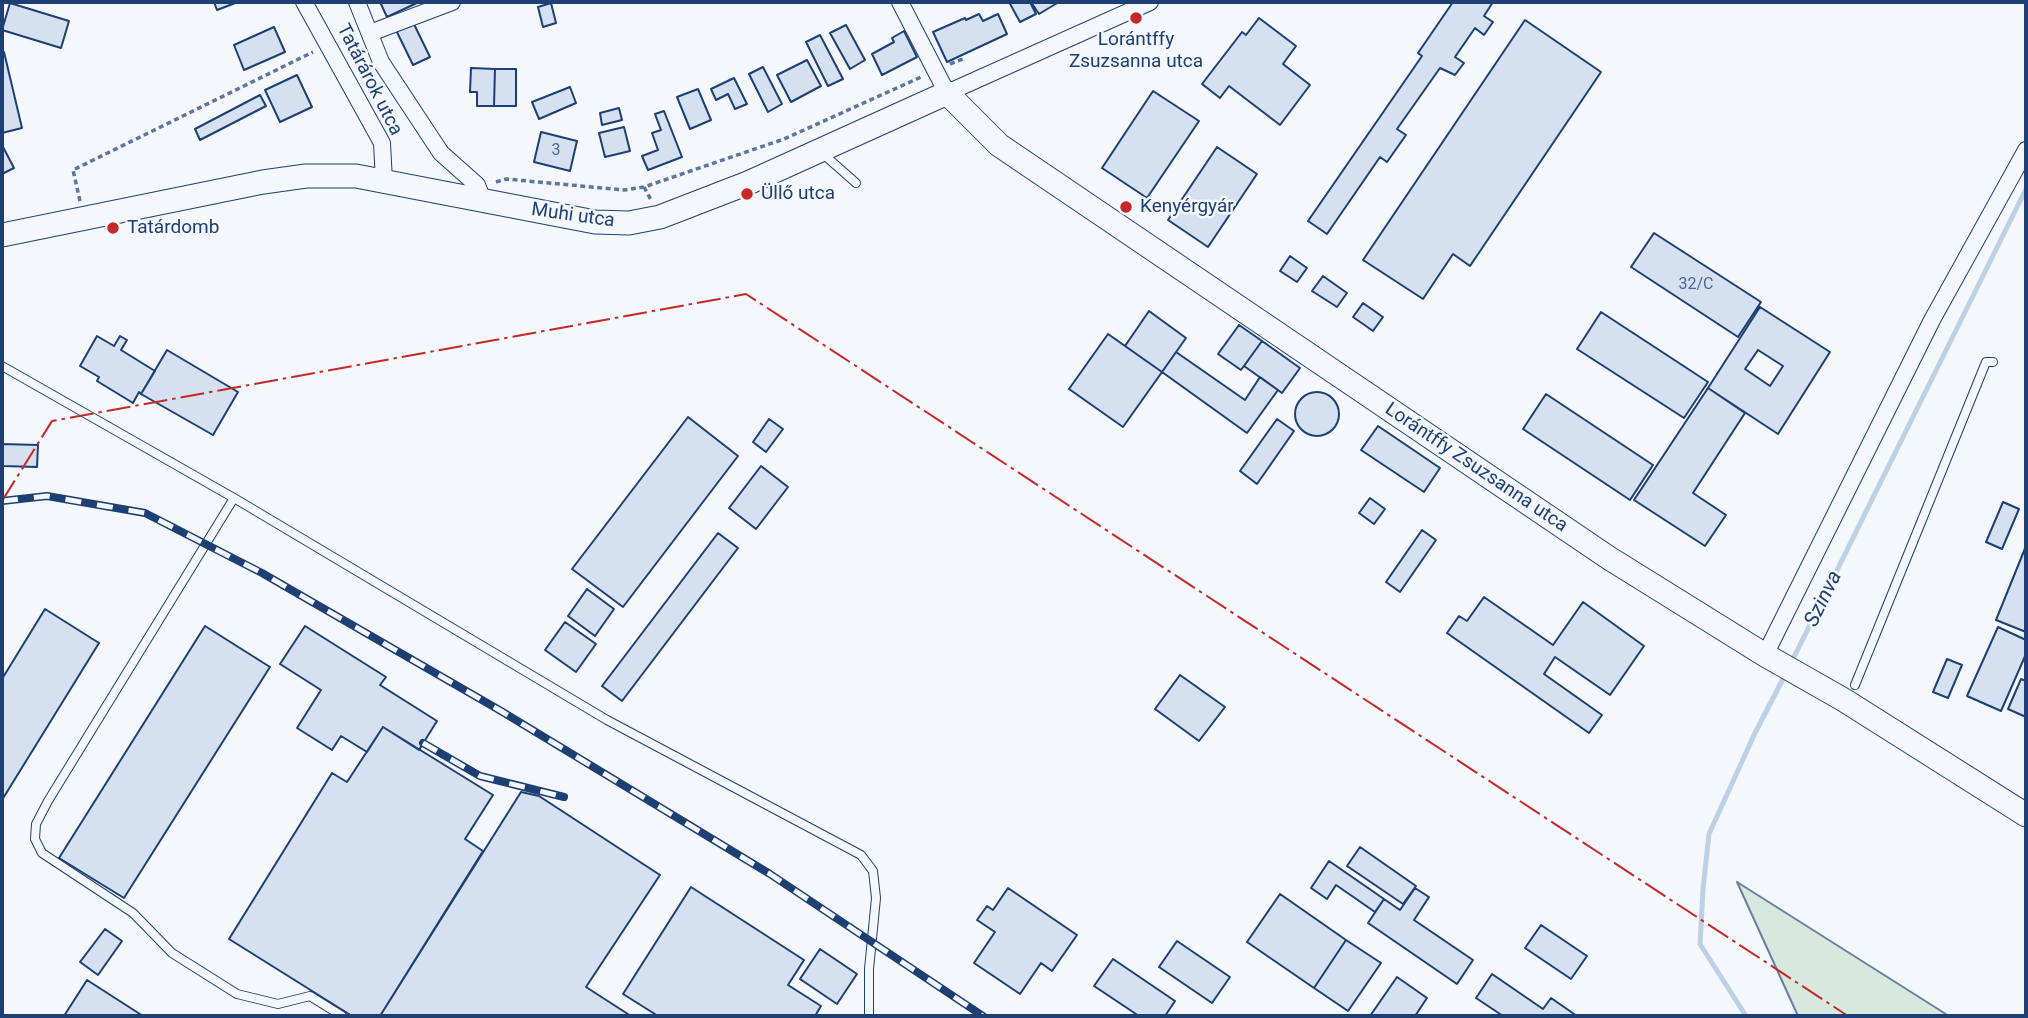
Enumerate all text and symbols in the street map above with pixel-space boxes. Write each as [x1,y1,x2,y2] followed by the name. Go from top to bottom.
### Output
[1128,10,1144,26] marker: Lorántffy Zsuzsanna utca
[331,20,407,140] street label: Tatárárok utca
[1069,29,1203,73] place label: Lorántffy Zsuzsanna utca
[552,141,560,161] house number: 3
[761,183,835,205] place label: Üllő utca
[739,186,755,202] marker: Üllő utca
[1140,196,1234,218] place label: Kenyérgyár
[530,199,616,233] street label: Muhi utca
[1118,199,1134,215] marker: Kenyérgyár
[127,217,219,239] place label: Tatárdomb
[105,220,121,236] marker: Tatárdomb
[1678,275,1714,295] house number: 32/C
[1380,398,1572,538] street label: Lorántffy Zsuzsanna utca
[1800,567,1848,631] water label: Szinva

